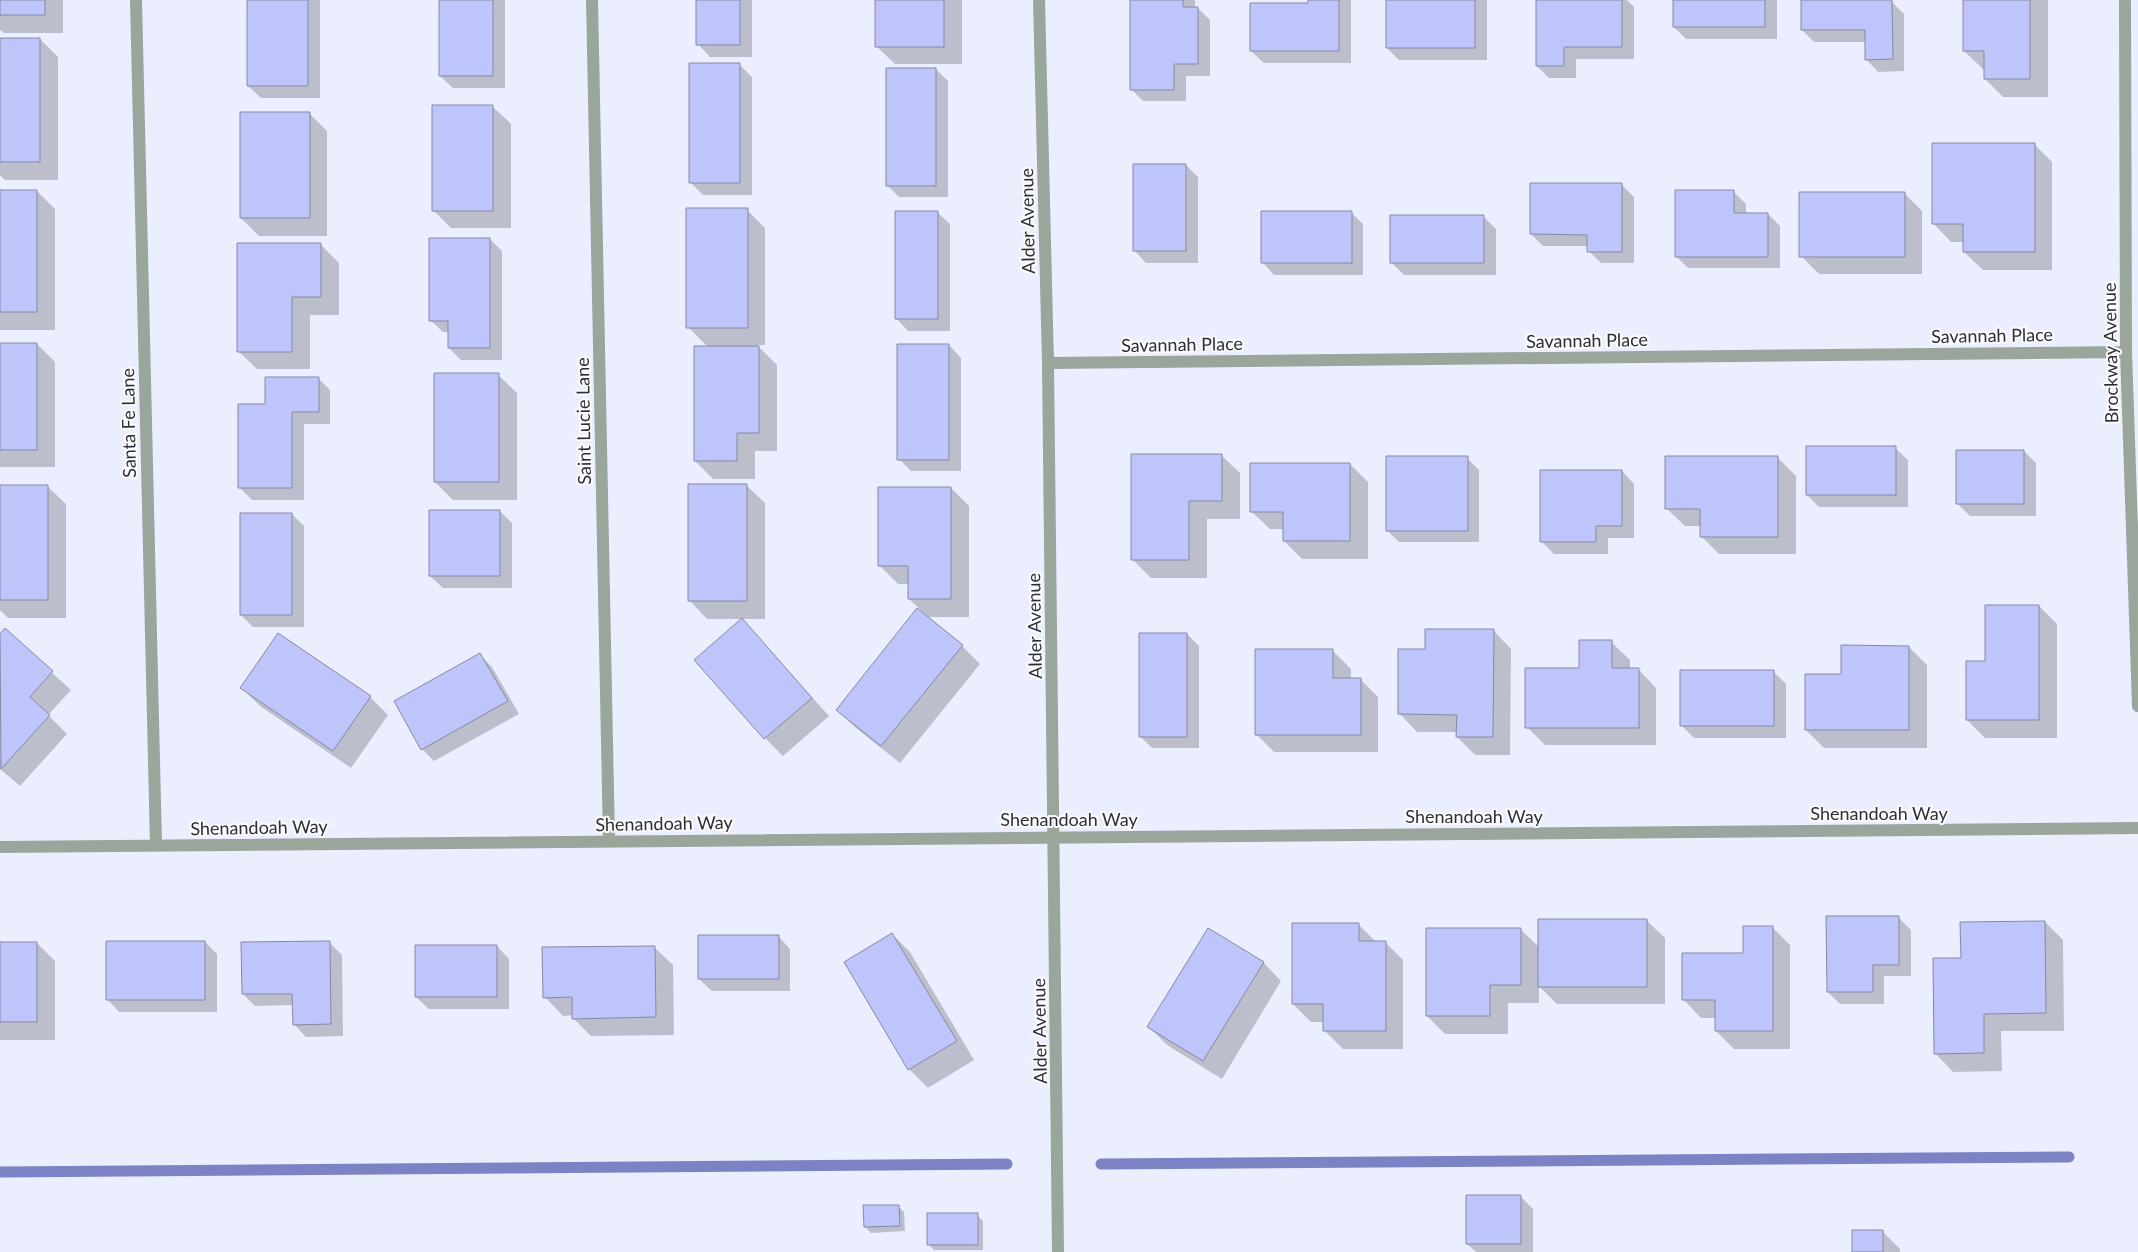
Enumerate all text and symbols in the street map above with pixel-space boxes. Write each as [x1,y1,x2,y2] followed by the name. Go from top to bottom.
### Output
[1015,168,1039,274] street label: Alder Avenue
[2098,282,2122,424] street label: Brockway Avenue
[1931,323,2053,347] street label: Savannah Place
[1526,328,1648,352] street label: Savannah Place
[1121,332,1243,356] street label: Savannah Place
[571,357,595,485] street label: Saint Lucie Lane
[116,368,140,478] street label: Santa Fe Lane
[1022,573,1046,679] street label: Alder Avenue
[1810,802,1948,824] street label: Shenandoah Way
[1405,805,1543,827] street label: Shenandoah Way
[1000,808,1138,830] street label: Shenandoah Way
[595,811,734,835] street label: Shenandoah Way
[190,815,329,839] street label: Shenandoah Way
[1027,978,1051,1084] street label: Alder Avenue

